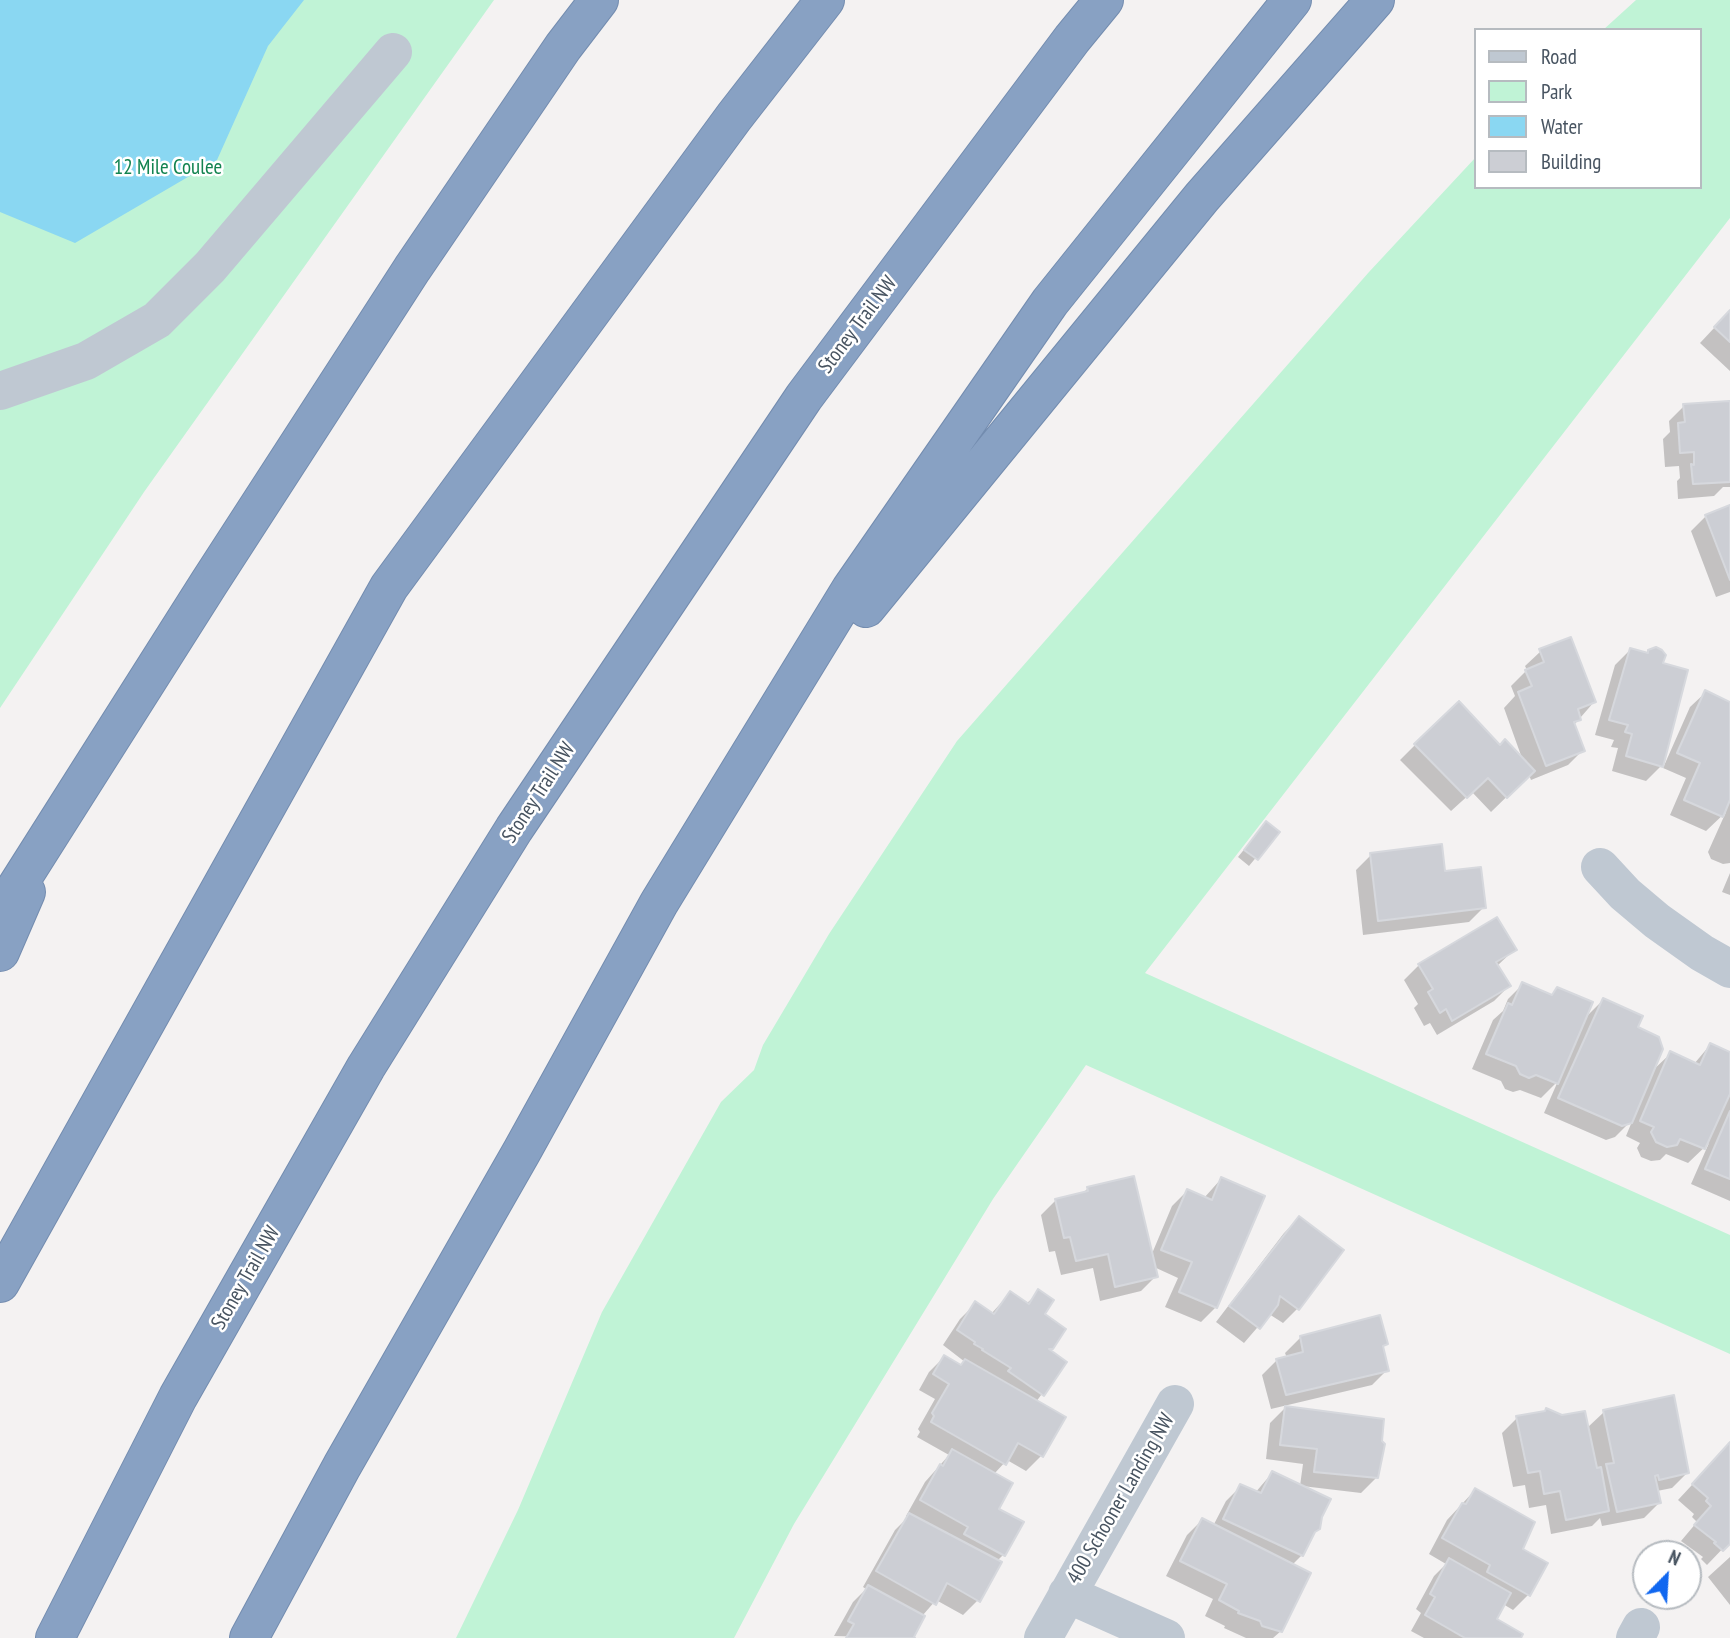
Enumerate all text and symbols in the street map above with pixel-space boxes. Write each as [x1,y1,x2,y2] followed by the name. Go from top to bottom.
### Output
[1474,28,1702,189] legend
[1541,43,1577,70] text: Road
[1541,78,1572,105] text: Park
[1541,113,1583,140] text: Water
[1541,148,1601,175] text: Building
[114,155,222,181] park label: 12 Mile Coulee
[813,272,903,378] street label: Stoney Trail NW
[497,738,581,848] street label: Stoney Trail NW
[206,1222,286,1334] street label: Stoney Trail NW
[1062,1409,1180,1589] street label: 400 Schooner Landing NW
[1632,1540,1702,1610] north arrow
[1665,1545,1684,1571] text: N

